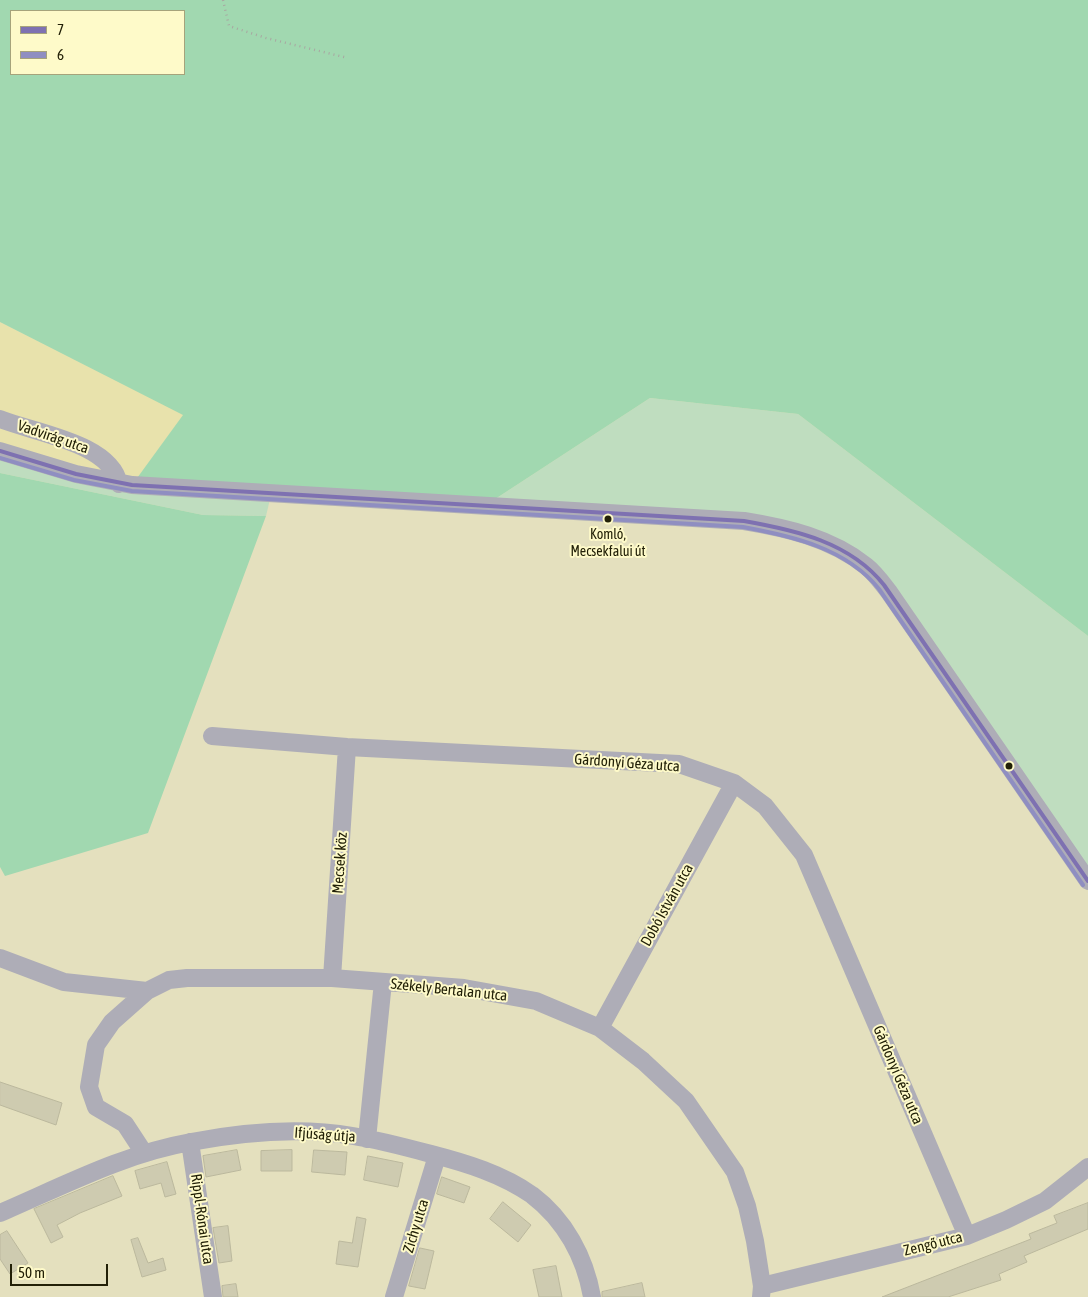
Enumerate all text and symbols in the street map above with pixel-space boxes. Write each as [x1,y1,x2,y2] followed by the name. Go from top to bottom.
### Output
[10,10,185,75] legend
[57,21,64,38] text: 7
[57,46,64,63] text: 6
[15,416,91,458] street label: Vadvirág utca
[603,514,613,524] marker: Komló, Mecsekfalui út
[570,527,646,560] place label: Komló, Mecsekfalui út
[574,750,680,776] street label: Gárdonyi Géza utca
[1004,761,1014,771] unlabelled marker
[329,832,351,894] street label: Mecsek köz
[637,861,697,949] street label: Dobó István utca
[390,975,508,1005] street label: Székely Bertalan utca
[869,1023,927,1127] street label: Gárdonyi Géza utca
[294,1124,356,1146] street label: Ifjúság útja
[187,1173,217,1265] street label: Rippl-Rónai utca
[399,1197,433,1255] street label: Zichy utca
[902,1228,964,1260] street label: Zengő utca
[12,1254,110,1286] scale bar
[18,1264,45,1281] text: 50 m

